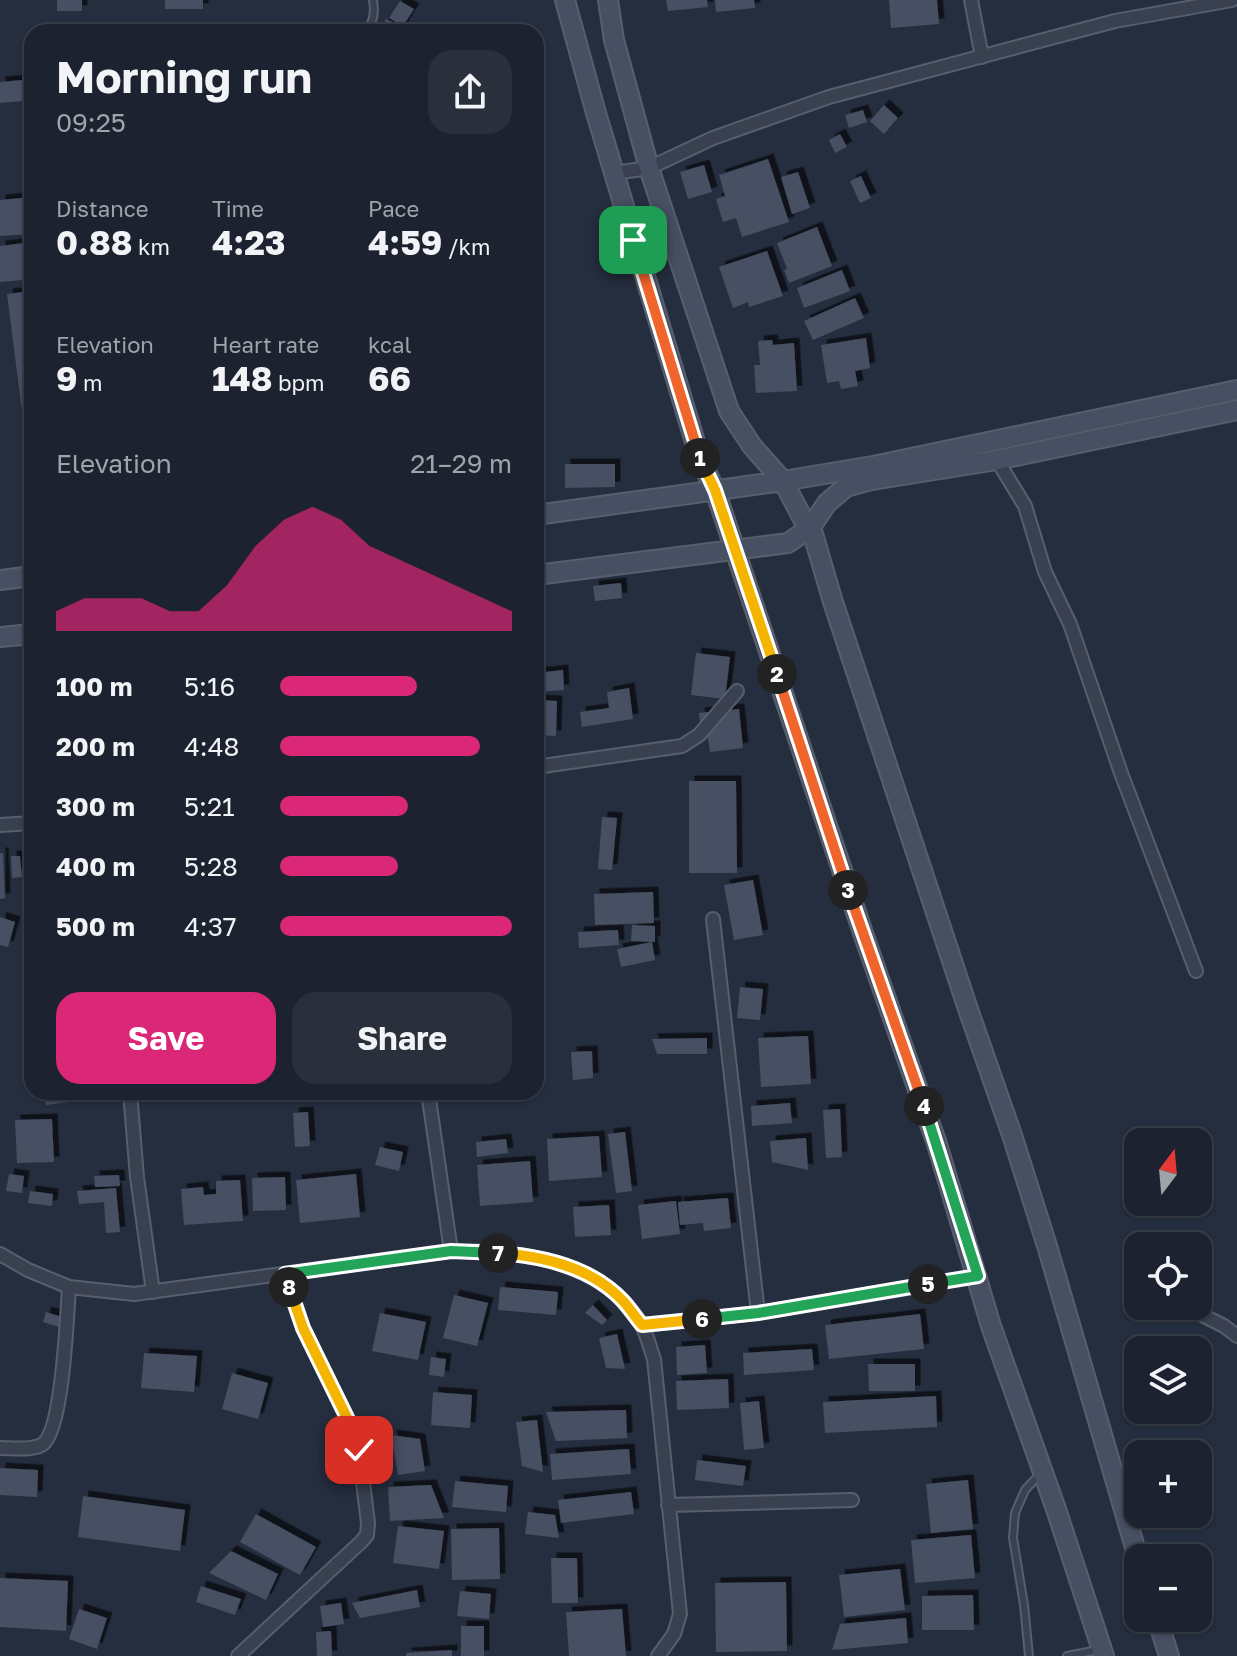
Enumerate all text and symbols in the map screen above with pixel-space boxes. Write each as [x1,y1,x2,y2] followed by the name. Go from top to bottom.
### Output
[56,50,312,103] text: Morning run
[428,50,512,134] button: share
[56,107,126,138] text: 09:25
[56,195,148,222] text: Distance
[212,195,264,222] text: Time
[368,195,419,222] text: Pace
[599,206,667,274] pin
[611,218,655,262] icon: arrive
[56,222,133,262] text: 0.88
[212,222,286,262] text: 4:23
[368,222,442,262] text: 4:59
[133,233,170,260] text: km
[442,233,490,260] text: /km
[56,331,154,358] text: Elevation
[212,331,319,358] text: Heart rate
[368,331,411,358] text: kcal
[56,358,78,398] text: 9
[212,358,273,398] text: 148
[368,358,411,398] text: 66
[78,369,103,396] text: m
[273,369,325,396] text: bpm
[680,438,720,478] pin: 1
[694,444,706,471] text: 1
[56,448,172,479] text: Elevation
[410,448,512,479] text: 21–29 m
[757,654,797,694] pin: 2
[770,660,784,687] text: 2
[56,671,132,702] text: 100 m
[184,671,235,702] text: 5:16
[56,731,135,762] text: 200 m
[184,731,239,762] text: 4:48
[56,791,135,822] text: 300 m
[184,791,235,822] text: 5:21
[56,851,135,882] text: 400 m
[184,851,238,882] text: 5:28
[828,870,868,910] pin: 3
[841,876,855,903] text: 3
[56,911,135,942] text: 500 m
[184,911,237,942] text: 4:37
[56,992,276,1084] button: Save
[292,992,512,1084] button: Share
[904,1086,944,1126] pin: 4
[917,1092,931,1119] text: 4
[1124,1128,1212,1216] north arrow
[1124,1128,1212,1632] map controls
[1124,1232,1212,1320] button: locate
[478,1233,518,1273] pin: 7
[492,1239,504,1266] text: 7
[908,1264,948,1304] pin: 5
[269,1267,309,1307] pin: 8
[921,1270,935,1297] text: 5
[282,1273,296,1300] text: 8
[682,1299,722,1339] pin: 6
[695,1305,709,1332] text: 6
[1124,1336,1212,1424] button: layers
[325,1416,393,1484] pin
[337,1428,381,1472] icon: check
[1124,1440,1212,1528] button: +
[1124,1544,1212,1632] button: −

